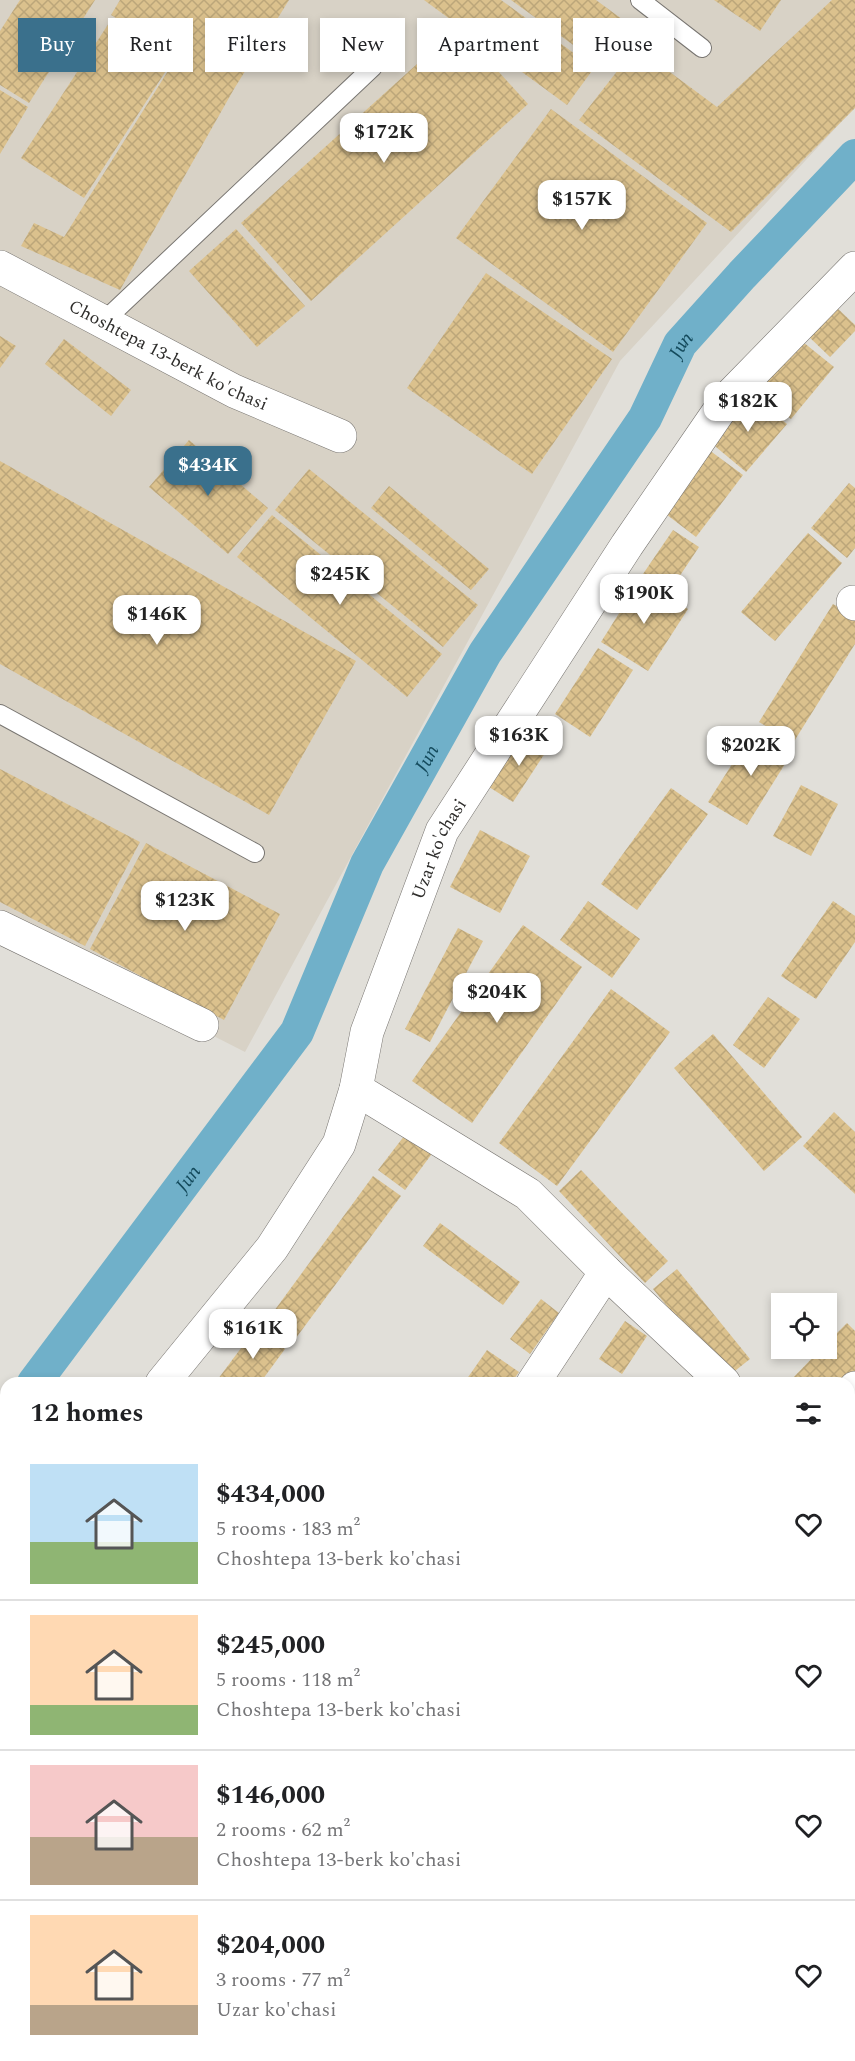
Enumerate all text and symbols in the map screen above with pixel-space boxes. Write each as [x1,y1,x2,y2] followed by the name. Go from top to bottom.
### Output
[18,18,96,72] chip: Buy
[108,18,193,72] chip: Rent
[205,18,308,72] chip: Filters
[320,18,405,72] chip: New
[417,18,561,72] chip: Apartment
[573,18,674,72] chip: House
[342,113,426,164] pin: $172K
[354,117,414,147] text: $172K
[540,180,624,231] pin: $157K
[552,184,612,214] text: $157K
[64,293,272,418] street label: Choshtepa 13-berk ko'chasi
[660,324,701,366] water label: Jun
[706,382,790,433] pin: $182K
[718,386,778,416] text: $182K
[166,446,250,497] pin: $434K
[178,450,238,480] text: $434K
[298,555,382,606] pin: $245K
[310,559,370,589] text: $245K
[602,574,686,625] pin: $190K
[614,578,674,608] text: $190K
[115,595,199,646] pin: $146K
[127,599,187,629] text: $146K
[477,716,561,767] pin: $163K
[489,720,549,750] text: $163K
[709,726,793,777] pin: $202K
[721,730,781,760] text: $202K
[406,739,447,780] water label: Jun
[405,793,473,904] street label: Uzar ko'chasi
[143,881,227,932] pin: $123K
[155,885,215,915] text: $123K
[455,973,539,1024] pin: $204K
[467,977,527,1007] text: $204K
[167,1158,209,1201] water label: Jun
[771,1293,837,1359] map controls
[771,1293,837,1359] button: locate
[211,1309,295,1360] pin: $161K
[223,1313,283,1343] text: $161K
[30,1393,144,1433] text: 12 homes
[792,1397,825,1430] icon: filters
[216,1474,325,1514] text: $434,000
[78,1488,150,1560] icon: home
[792,1508,825,1541] icon: heart
[216,1514,360,1544] text: 5 rooms · 183 m²
[216,1544,461,1574] text: Choshtepa 13-berk ko'chasi
[216,1625,325,1665] text: $245,000
[78,1639,150,1711] icon: home
[792,1659,825,1692] icon: heart
[216,1665,360,1695] text: 5 rooms · 118 m²
[216,1695,461,1725] text: Choshtepa 13-berk ko'chasi
[216,1775,325,1815] text: $146,000
[78,1789,150,1861] icon: home
[792,1809,825,1842] icon: heart
[216,1815,350,1845] text: 2 rooms · 62 m²
[216,1845,461,1875] text: Choshtepa 13-berk ko'chasi
[216,1925,325,1965] text: $204,000
[78,1939,150,2011] icon: home
[792,1959,825,1992] icon: heart
[216,1965,350,1995] text: 3 rooms · 77 m²
[216,1995,337,2025] text: Uzar ko'chasi

